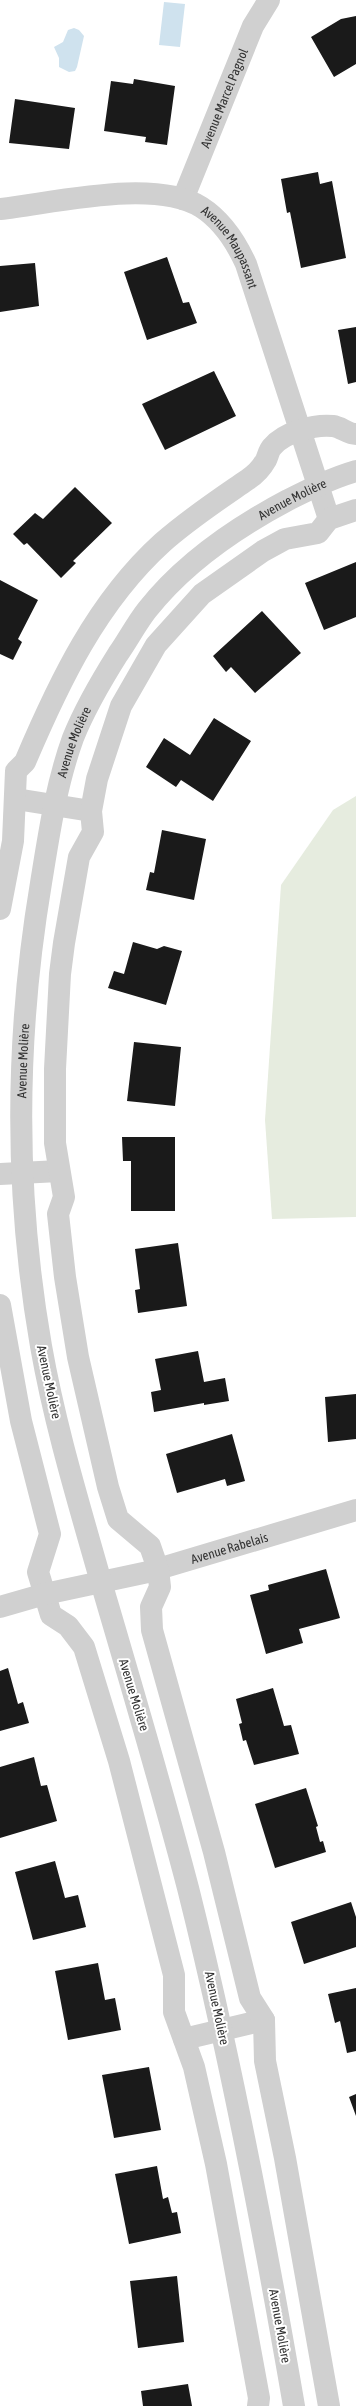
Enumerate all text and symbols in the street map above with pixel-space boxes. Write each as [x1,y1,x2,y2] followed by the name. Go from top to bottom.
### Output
[197,46,251,150] street label: Avenue Marcel Pagnol
[199,202,261,291] street label: Avenue Maupassant
[255,475,329,523] street label: Avenue Molière
[54,704,94,779] street label: Avenue Molière
[14,1023,32,1098] street label: Avenue Molière
[34,1344,64,1420] street label: Avenue Molière
[189,1529,270,1566] street label: Avenue Rabelais
[116,1657,152,1733] street label: Avenue Molière
[202,1970,232,2046] street label: Avenue Molière
[266,2288,294,2364] street label: Avenue Molière

